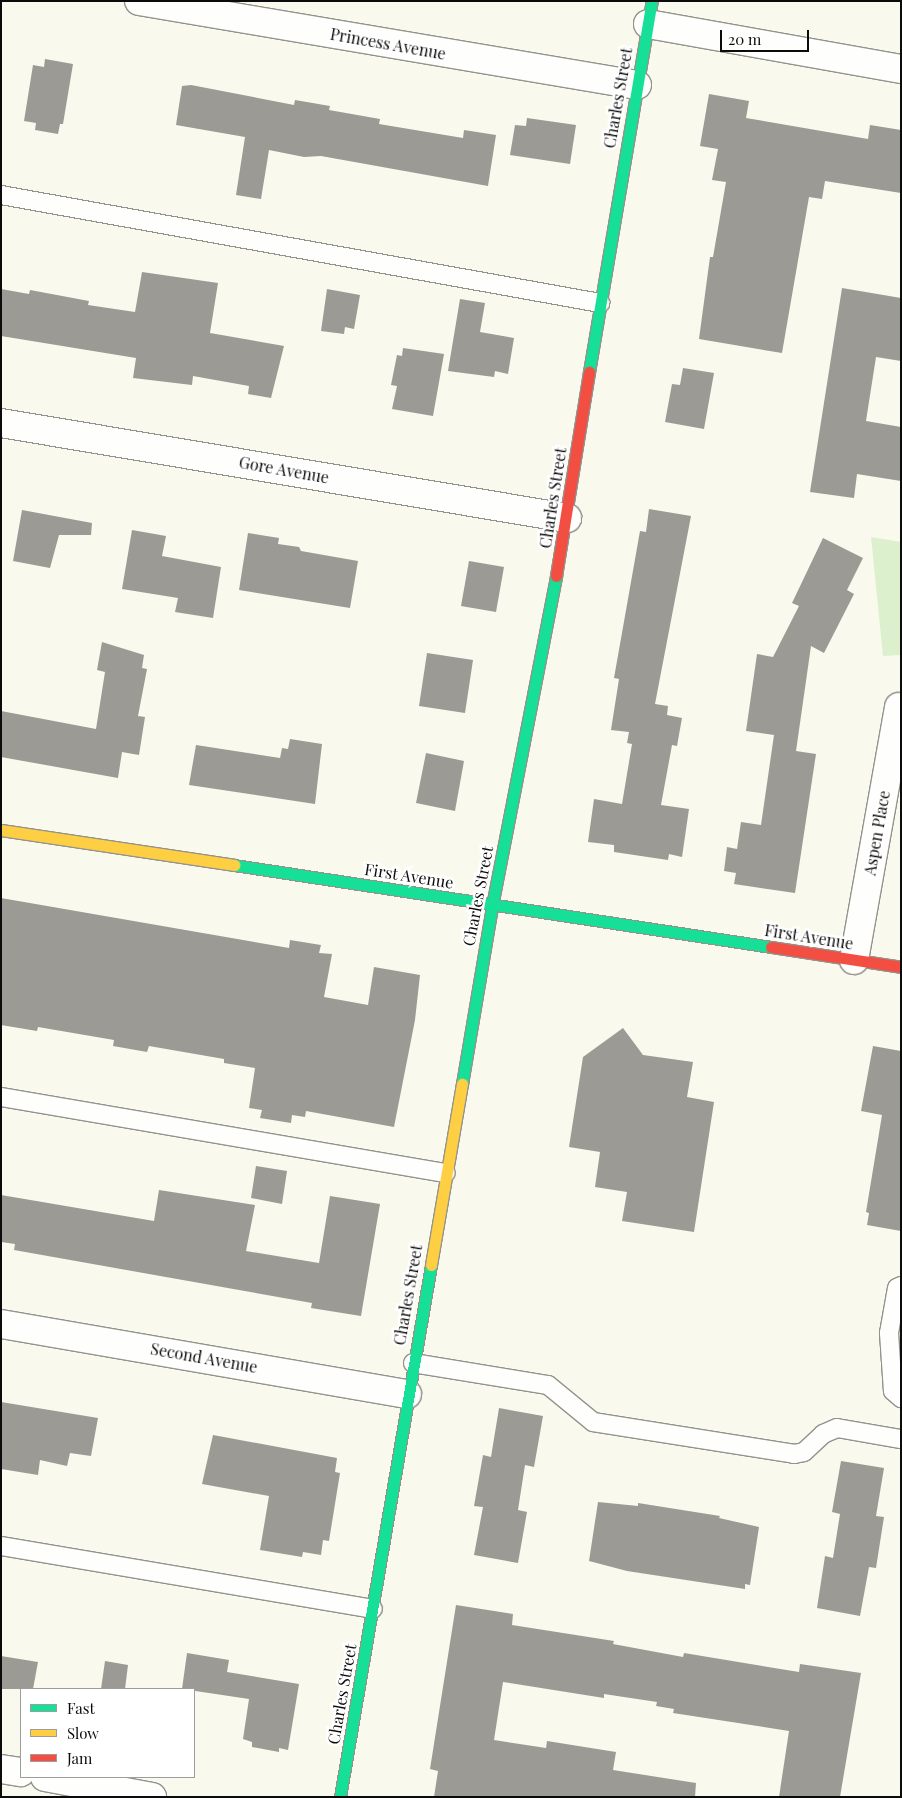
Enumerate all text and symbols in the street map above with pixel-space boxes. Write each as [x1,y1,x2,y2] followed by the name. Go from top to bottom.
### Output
[722,20,811,52] scale bar
[328,24,448,64] street label: Princess Avenue
[728,29,761,49] text: 20 m
[600,46,636,150] street label: Charles Street
[536,446,570,550] street label: Charles Street
[237,453,331,487] street label: Gore Avenue
[860,789,894,877] street label: Aspen Place
[459,844,497,948] street label: Charles Street
[363,859,455,893] street label: First Avenue
[763,920,855,954] street label: First Avenue
[390,1243,426,1347] street label: Charles Street
[149,1339,259,1377] street label: Second Avenue
[324,1642,360,1746] street label: Charles Street
[20,1688,195,1778] legend
[67,1698,95,1718] text: Fast
[67,1723,99,1743] text: Slow
[67,1748,92,1768] text: Jam

